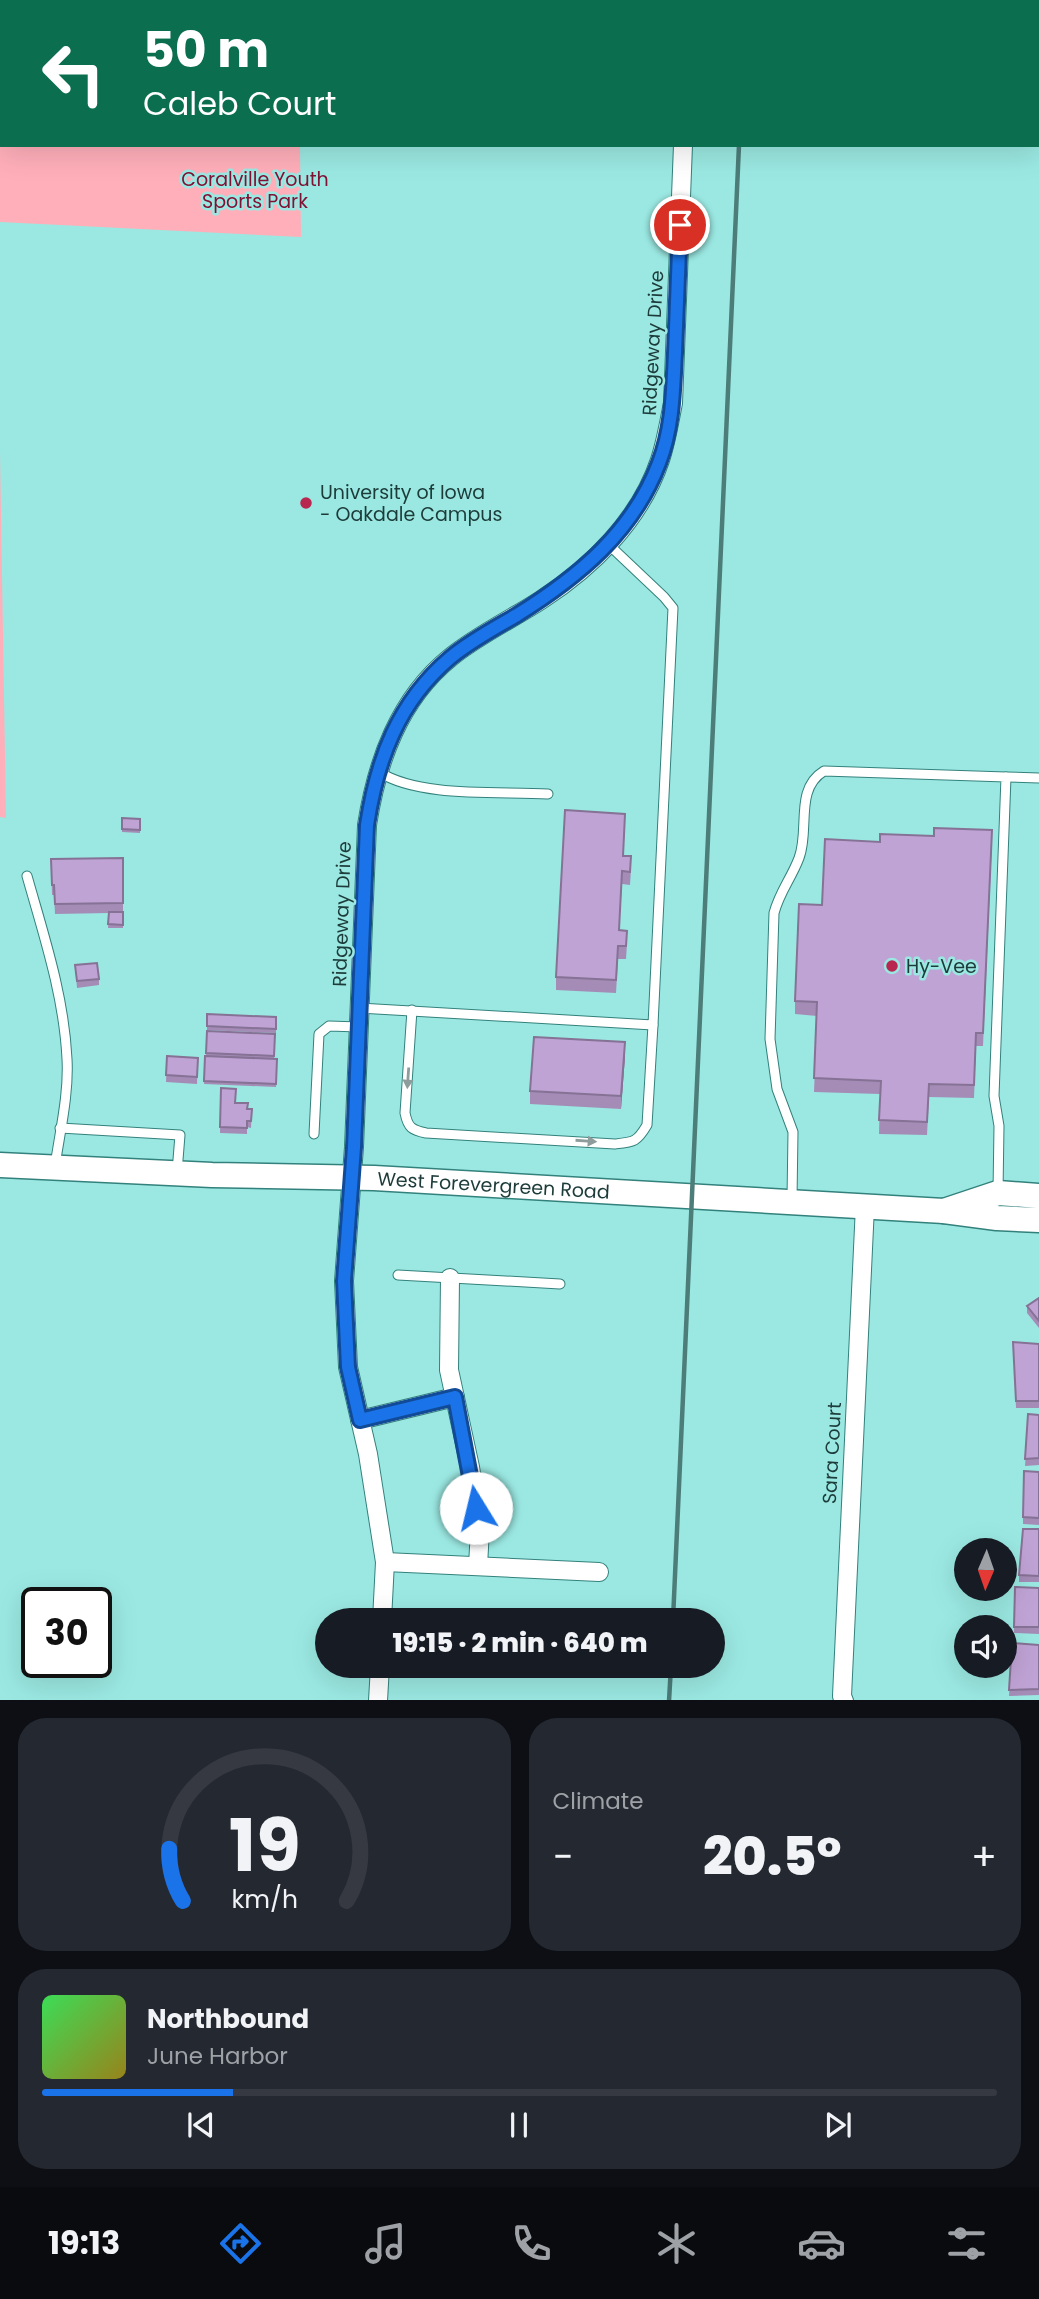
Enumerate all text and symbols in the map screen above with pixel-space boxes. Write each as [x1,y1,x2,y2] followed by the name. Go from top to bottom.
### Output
[143,16,269,84] text: 50 m
[28,28,119,119] icon: left
[143,81,336,126] text: Caleb Court
[181,166,329,215] park label: Coralville Youth Sports Park
[650,195,710,255] pin
[661,206,699,244] icon: arrive
[636,270,670,416] street label: Ridgeway Drive
[320,479,502,528] place label: University of Iowa - Oakdale Campus
[298,495,314,511] marker: University of Iowa - Oakdale Campus
[326,841,358,987] street label: Ridgeway Drive
[906,953,977,980] place label: Hy-Vee
[884,958,900,974] marker: Hy-Vee
[402,1068,413,1090] one-way arrow
[575,1136,597,1147] one-way arrow
[377,1165,610,1205] street label: West Forevergreen Road
[816,1401,848,1505] street label: Sara Court
[439,1471,513,1545] position arrow
[954,1538,1017,1601] north arrow
[954,1538,1017,1678] map controls
[21,1587,112,1678] speed limit sign: 30
[954,1615,1017,1678] button: sound
[392,1625,648,1661] text: 19:15 · 2 min · 640 m
[553,1785,643,1817] text: Climate
[228,1795,300,1896] text: 19
[703,1820,841,1893] text: 20.5°
[553,1830,573,1883] text: −
[971,1830,997,1883] text: +
[231,1881,298,1916] text: km/h
[147,2001,309,2037] text: Northbound
[147,2040,288,2072] text: June Harbor
[182,2106,220,2144] icon: previous
[500,2106,538,2144] icon: pause
[819,2106,857,2144] icon: next
[216,2219,265,2268] icon: directions
[361,2219,410,2268] icon: music
[507,2219,556,2268] icon: phone
[652,2219,701,2268] icon: climate
[797,2219,846,2268] icon: car
[942,2219,991,2268] icon: filters
[48,2220,120,2265] text: 19:13

